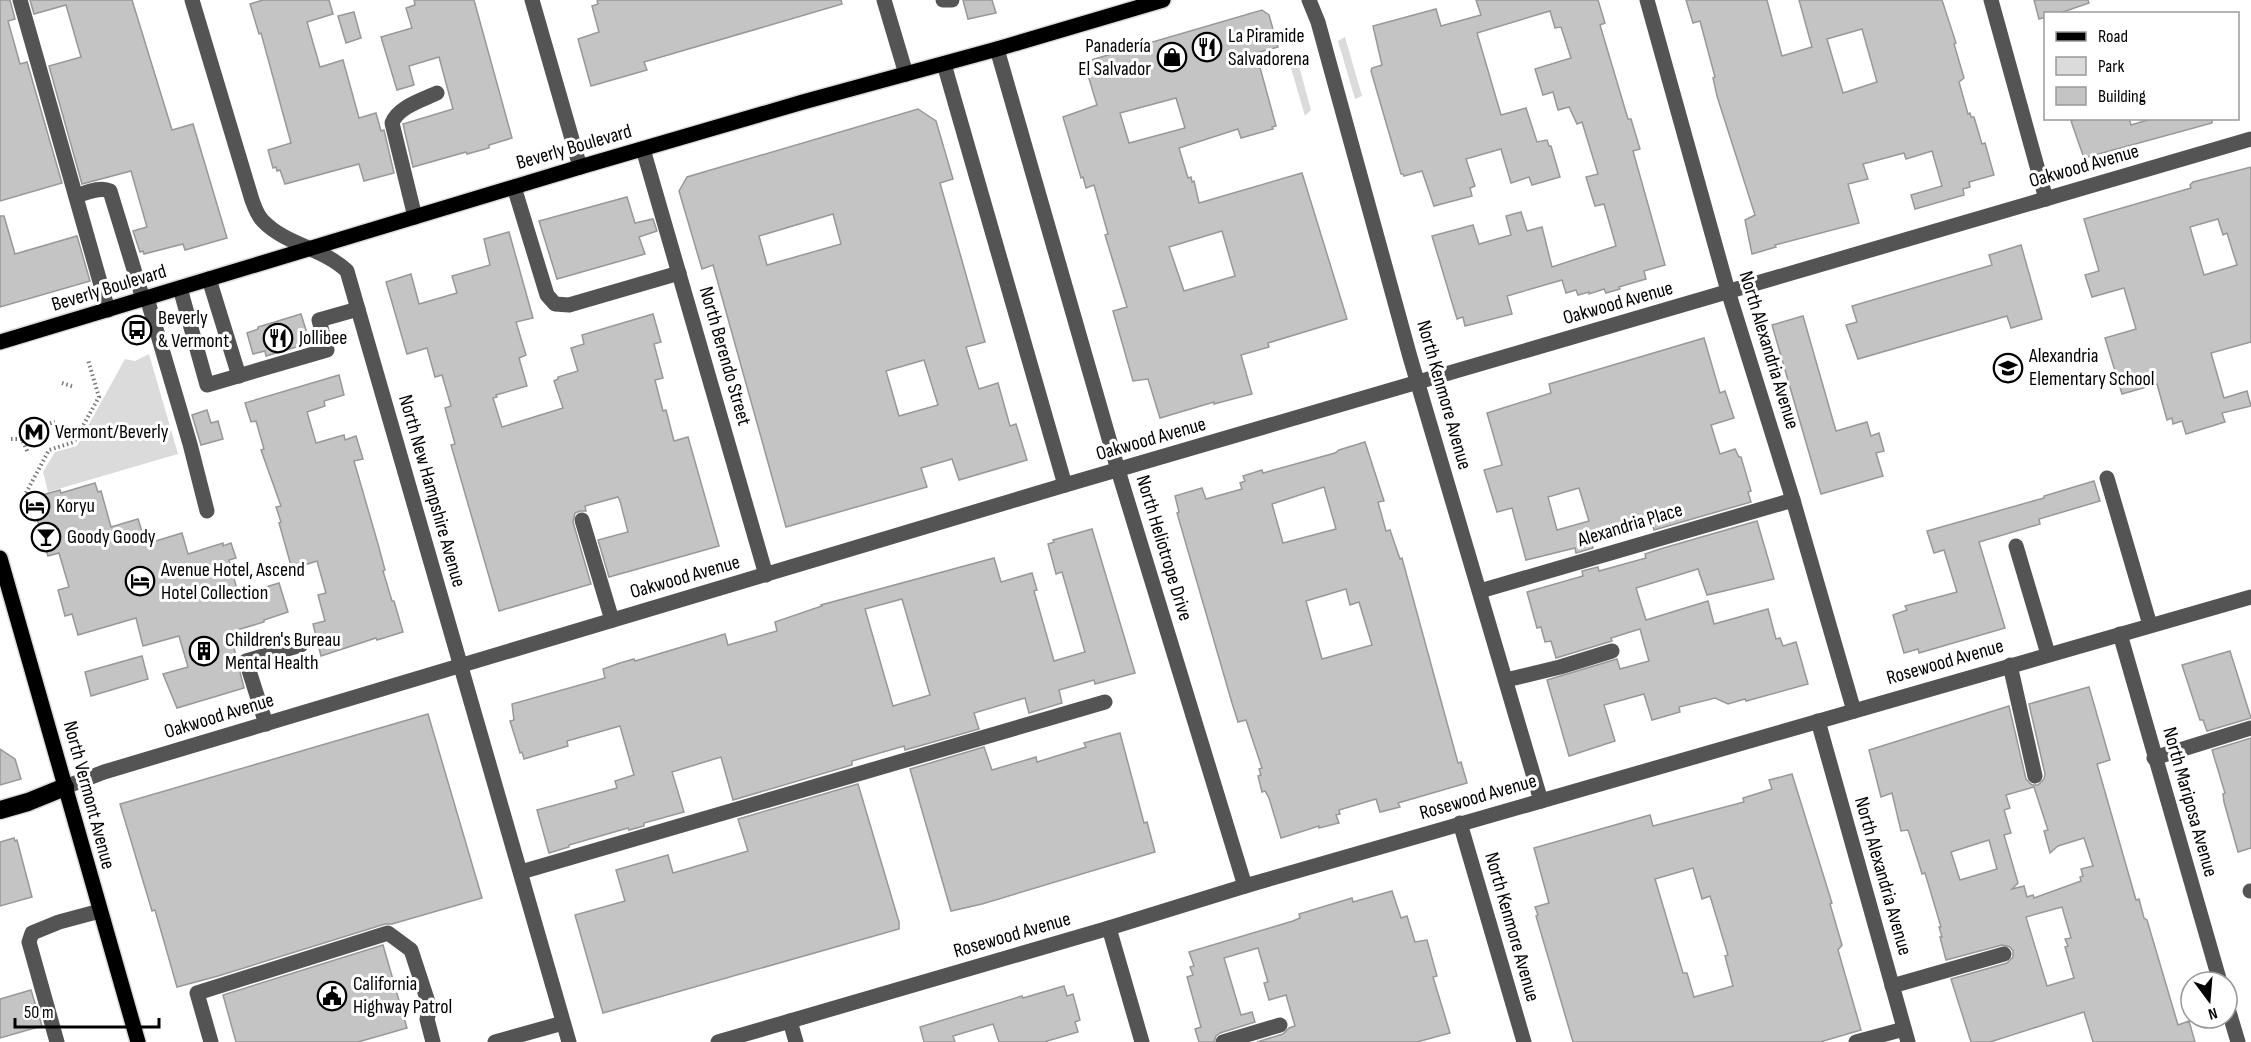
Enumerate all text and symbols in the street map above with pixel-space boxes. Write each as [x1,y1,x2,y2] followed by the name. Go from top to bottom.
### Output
[2044,12,2239,120] legend
[1228,24,1309,71] place label: La Piramide Salvadorena
[2098,26,2128,47] text: Road
[1191,31,1223,63] restaurant icon: La Piramide Salvadorena
[1078,34,1151,81] place label: Panadería El Salvador
[1156,41,1188,73] shop icon: Panadería El Salvador
[2098,56,2124,77] text: Park
[2098,86,2146,107] text: Building
[514,119,634,175] street label: Beverly Boulevard
[2026,139,2142,193] street label: Oakwood Avenue
[49,259,169,317] street label: Beverly Boulevard
[1734,268,1804,432] street label: North Alexandria Avenue
[1560,276,1676,330] street label: Oakwood Avenue
[694,284,756,428] street label: North Berendo Street
[158,306,229,353] place label: Beverly & Vermont
[121,314,153,346] bus stop icon: Beverly & Vermont
[1411,318,1477,472] street label: North Kenmore Avenue
[262,322,294,354] restaurant icon: Jollibee
[298,326,347,350] place label: Jollibee
[2028,344,2155,391] place label: Alexandria Elementary School
[1992,352,2024,384] school or university icon: Alexandria Elementary School
[393,392,471,590] street label: North New Hampshire Avenue
[1093,412,1209,466] street label: Oakwood Avenue
[18,416,50,448] metro station icon: Vermont/Beverly
[55,420,169,444] place label: Vermont/Beverly
[1130,472,1198,624] street label: North Heliotrope Drive
[19,490,51,522] hotel icon: Koryu
[56,494,95,518] place label: Koryu
[1574,498,1685,553] street label: Alexandria Place
[30,521,62,553] bar icon: Goody Goody
[67,525,156,549] place label: Goody Goody
[627,550,743,604] street label: Oakwood Avenue
[160,558,305,605] place label: Avenue Hotel, Ascend Hotel Collection
[124,565,156,597] hotel icon: Avenue Hotel, Ascend Hotel Collection
[225,628,341,675] place label: Children's Bureau Mental Health
[1884,634,2006,690] street label: Rosewood Avenue
[188,635,220,667] building icon: Children's Bureau Mental Health
[161,688,277,744] street label: Oakwood Avenue
[58,718,120,872] street label: North Vermont Avenue
[2157,724,2223,880] street label: North Mariposa Avenue
[1417,769,1539,825] street label: Rosewood Avenue
[1849,794,1917,958] street label: North Alexandria Avenue
[1479,850,1545,1004] street label: North Kenmore Avenue
[951,907,1073,963] street label: Rosewood Avenue
[2179,970,2239,1030] north arrow
[353,972,452,1019] place label: California Highway Patrol
[316,980,348,1012] public building icon: California Highway Patrol
[15,991,159,1029] scale bar
[24,1002,54,1023] text: 50 m
[2206,1003,2219,1023] text: N

